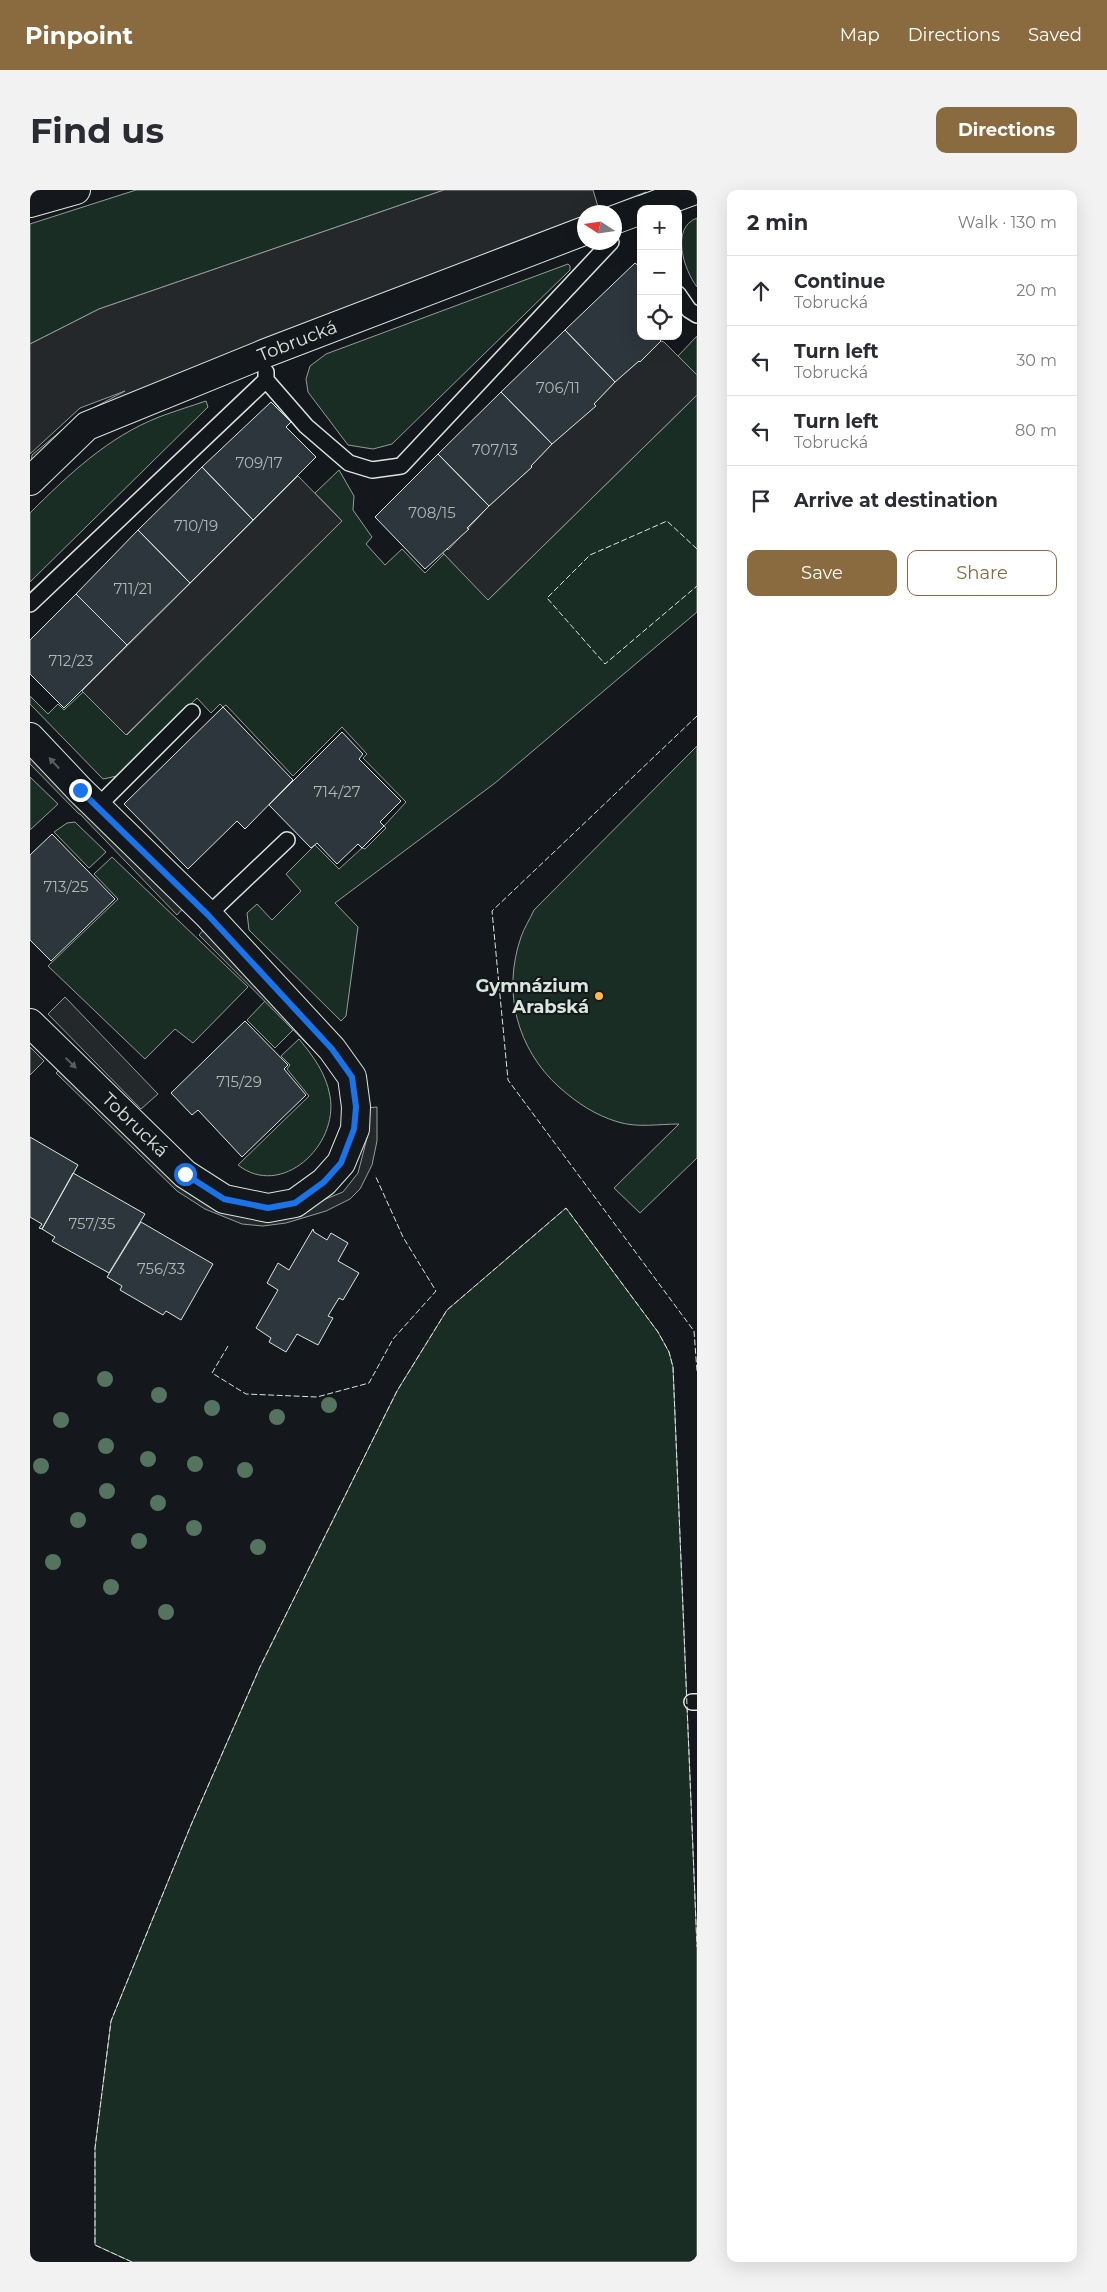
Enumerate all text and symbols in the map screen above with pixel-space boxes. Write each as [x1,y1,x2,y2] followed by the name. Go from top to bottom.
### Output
[25,21,133,50] text: Pinpoint
[840,24,880,46] text: Map
[908,24,1000,46] text: Directions
[1028,24,1082,46] text: Saved
[936,107,1077,153] button: Directions
[30,109,164,152] text: Find us
[577,205,622,250] north arrow
[637,205,682,340] map controls
[637,205,682,250] button: +
[747,210,808,235] text: 2 min
[958,213,1057,232] text: Walk · 130 m
[637,250,682,295] button: −
[794,270,885,293] text: Continue
[747,277,775,305] icon: ahead
[1016,281,1057,300] text: 20 m
[794,293,868,312] text: Tobrucká
[637,295,682,340] button: locate
[254,316,340,366] street label: Tobrucká
[794,340,879,363] text: Turn left
[747,347,775,375] icon: left
[1016,351,1057,370] text: 30 m
[794,363,868,382] text: Tobrucká
[536,378,580,397] house number: 706/11
[794,410,879,433] text: Turn left
[747,417,775,445] icon: left
[1015,421,1057,440] text: 80 m
[794,433,868,452] text: Tobrucká
[472,440,518,459] house number: 707/13
[235,453,283,472] house number: 709/17
[747,487,775,515] icon: arrive
[794,489,998,512] text: Arrive at destination
[408,503,456,522] house number: 708/15
[174,516,218,535] house number: 710/19
[747,550,897,596] button: Save
[907,550,1057,596] button: Share
[114,579,152,598] house number: 711/21
[48,651,94,670] house number: 712/23
[48,757,60,769] one-way arrow
[69,779,92,802] route end
[313,782,361,801] house number: 714/27
[44,877,88,896] house number: 713/25
[475,975,589,1018] place label: Gymnázium Arabská
[593,990,605,1002] marker: Gymnázium Arabská
[65,1057,77,1069] one-way arrow
[216,1072,262,1091] house number: 715/29
[97,1088,173,1162] street label: Tobrucká
[174,1163,197,1186] route start
[69,1214,115,1233] house number: 757/35
[137,1259,185,1278] house number: 756/33

